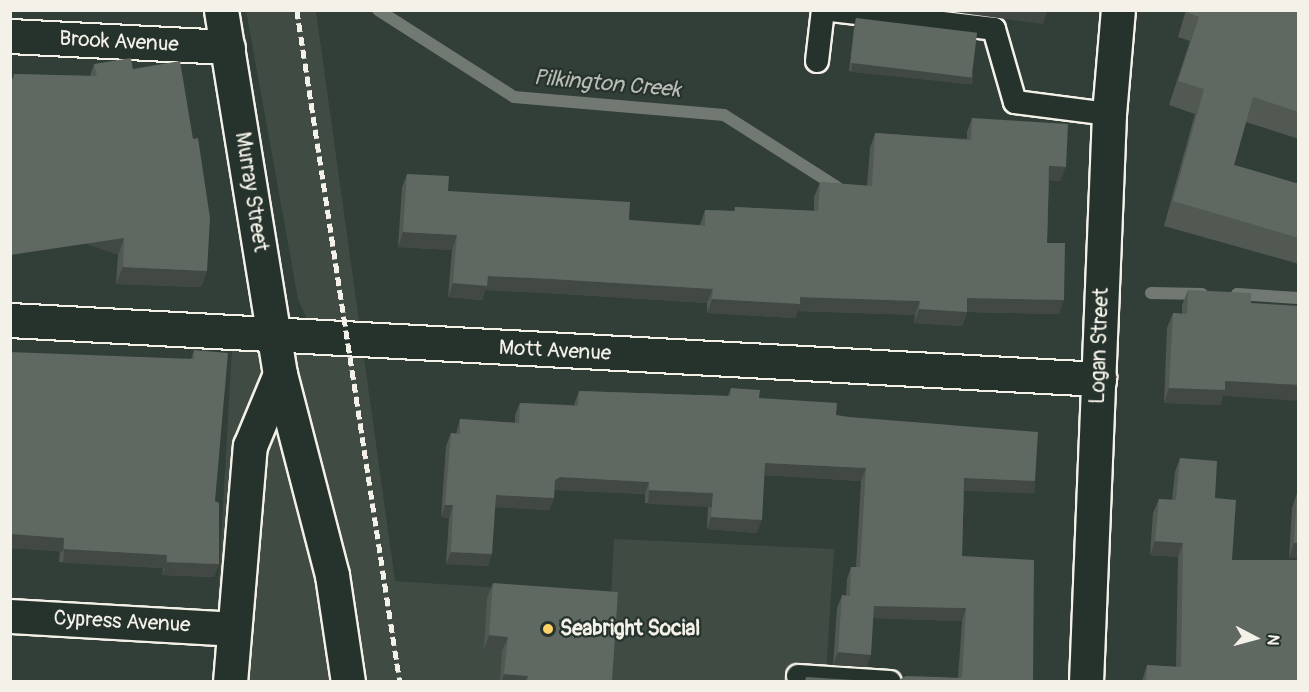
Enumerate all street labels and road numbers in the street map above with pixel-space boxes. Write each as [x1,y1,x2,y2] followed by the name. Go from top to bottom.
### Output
[59,26,179,58] street label: Brook Avenue
[229,130,273,254] street label: Murray Street
[1085,287,1115,405] street label: Logan Street
[498,335,612,367] street label: Mott Avenue
[53,606,191,638] street label: Cypress Avenue

